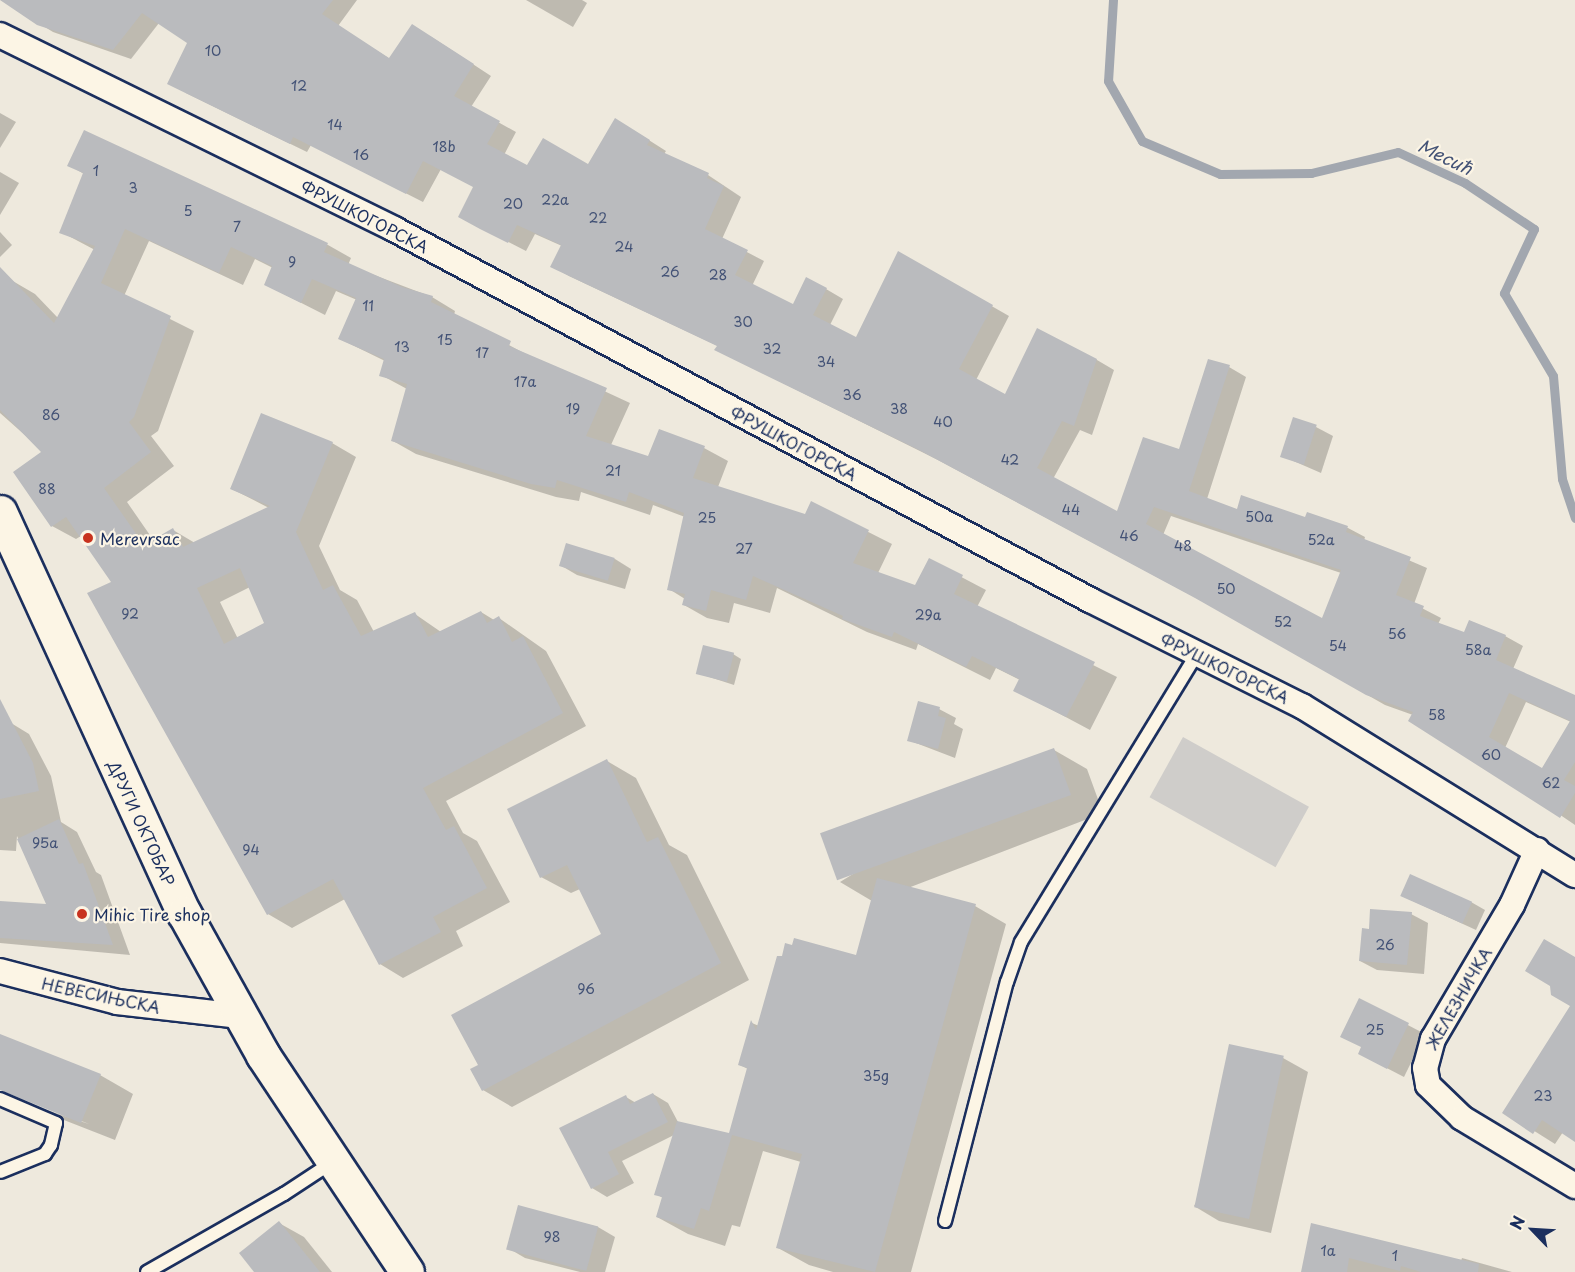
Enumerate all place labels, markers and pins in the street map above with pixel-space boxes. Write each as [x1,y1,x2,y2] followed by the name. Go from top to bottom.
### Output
[100,528,180,548] place label: Merevrsac
[81,531,95,545] marker: Merevrsac
[94,904,212,924] place label: Mihic Tire shop
[75,907,89,921] marker: Mihic Tire shop

